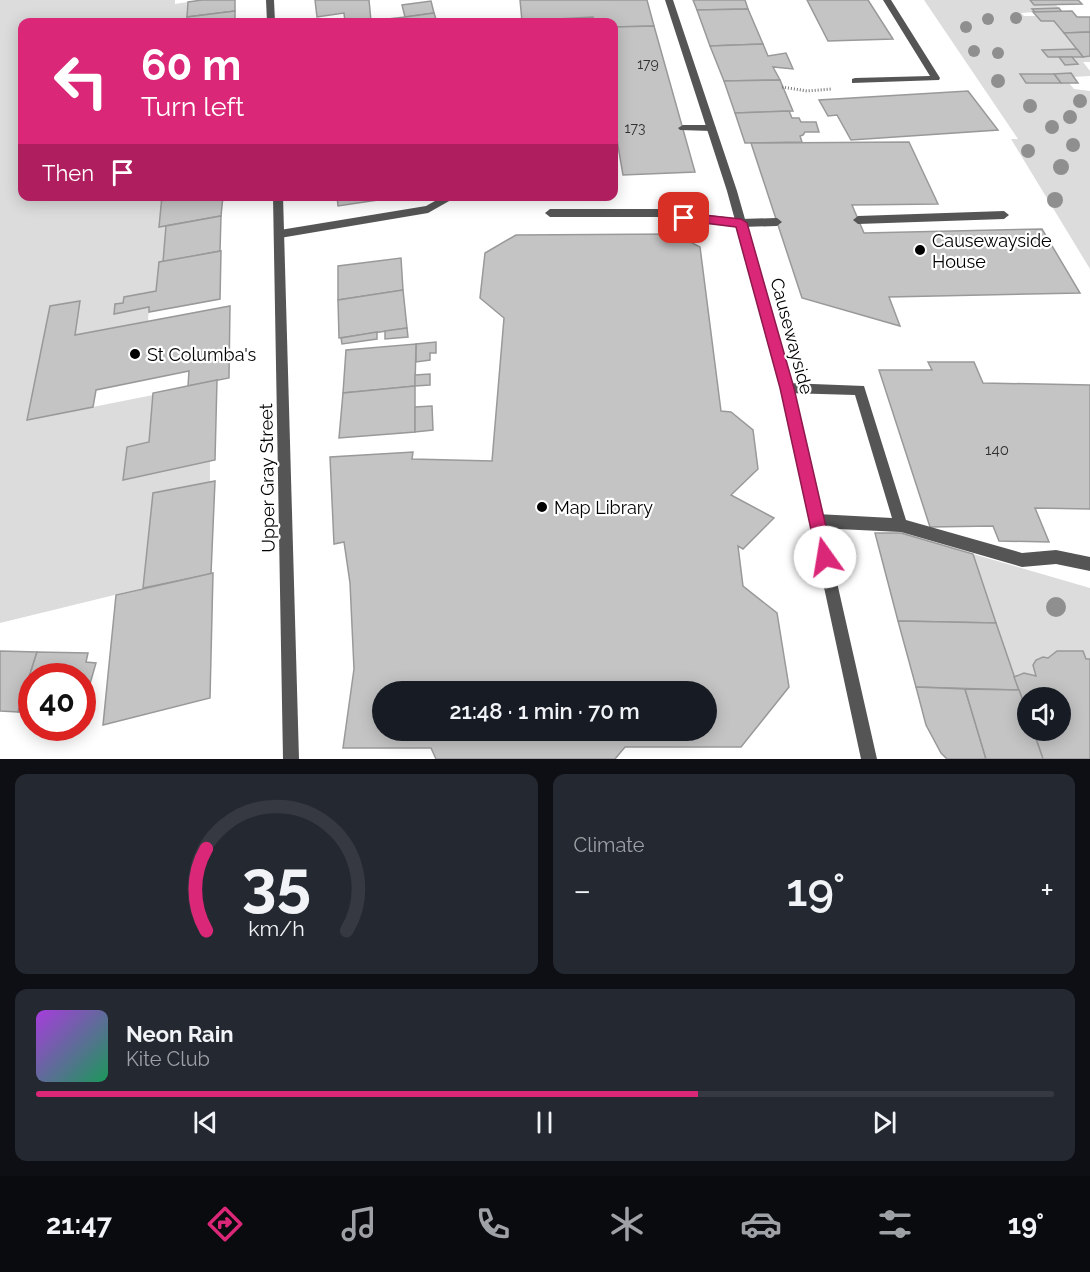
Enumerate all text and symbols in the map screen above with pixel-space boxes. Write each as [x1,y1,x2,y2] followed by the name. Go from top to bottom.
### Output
[141,41,241,90] text: 60 m
[42,42,120,120] icon: left
[637,56,659,72] house number: 179
[141,91,244,122] text: Turn left
[625,120,645,136] house number: 173
[106,156,139,189] icon: arrive
[42,160,94,186] text: Then
[658,192,709,243] pin
[667,201,700,234] icon: arrive
[932,230,1052,272] place label: Causewayside House
[913,243,927,257] marker: Causewayside House
[766,275,818,397] street label: Causewayside
[147,344,257,365] place label: St Columba's
[128,347,142,361] marker: St Columba's
[255,403,279,553] street label: Upper Gray Street
[985,441,1009,459] house number: 140
[554,497,653,518] place label: Map Library
[535,500,549,514] marker: Map Library
[793,525,857,589] position arrow
[18,663,96,741] speed limit sign: 40
[1017,687,1071,741] map controls
[1017,687,1071,741] button: sound
[449,698,640,724] text: 21:48 · 1 min · 70 m
[574,833,645,857] text: Climate
[242,846,311,920] text: 35
[786,864,845,917] text: 19°
[574,871,591,910] text: −
[1040,871,1054,910] text: +
[248,916,305,941] text: km/h
[126,1021,234,1047] text: Neon Rain
[126,1047,210,1071] text: Kite Club
[189,1106,222,1139] icon: previous
[528,1106,561,1139] icon: pause
[868,1106,901,1139] icon: next
[204,1203,246,1245] icon: directions
[338,1203,380,1245] icon: music
[472,1203,514,1245] icon: phone
[606,1203,648,1245] icon: climate
[740,1203,782,1245] icon: car
[874,1203,916,1245] icon: filters
[46,1209,112,1240] text: 21:47
[1008,1209,1044,1240] text: 19°

